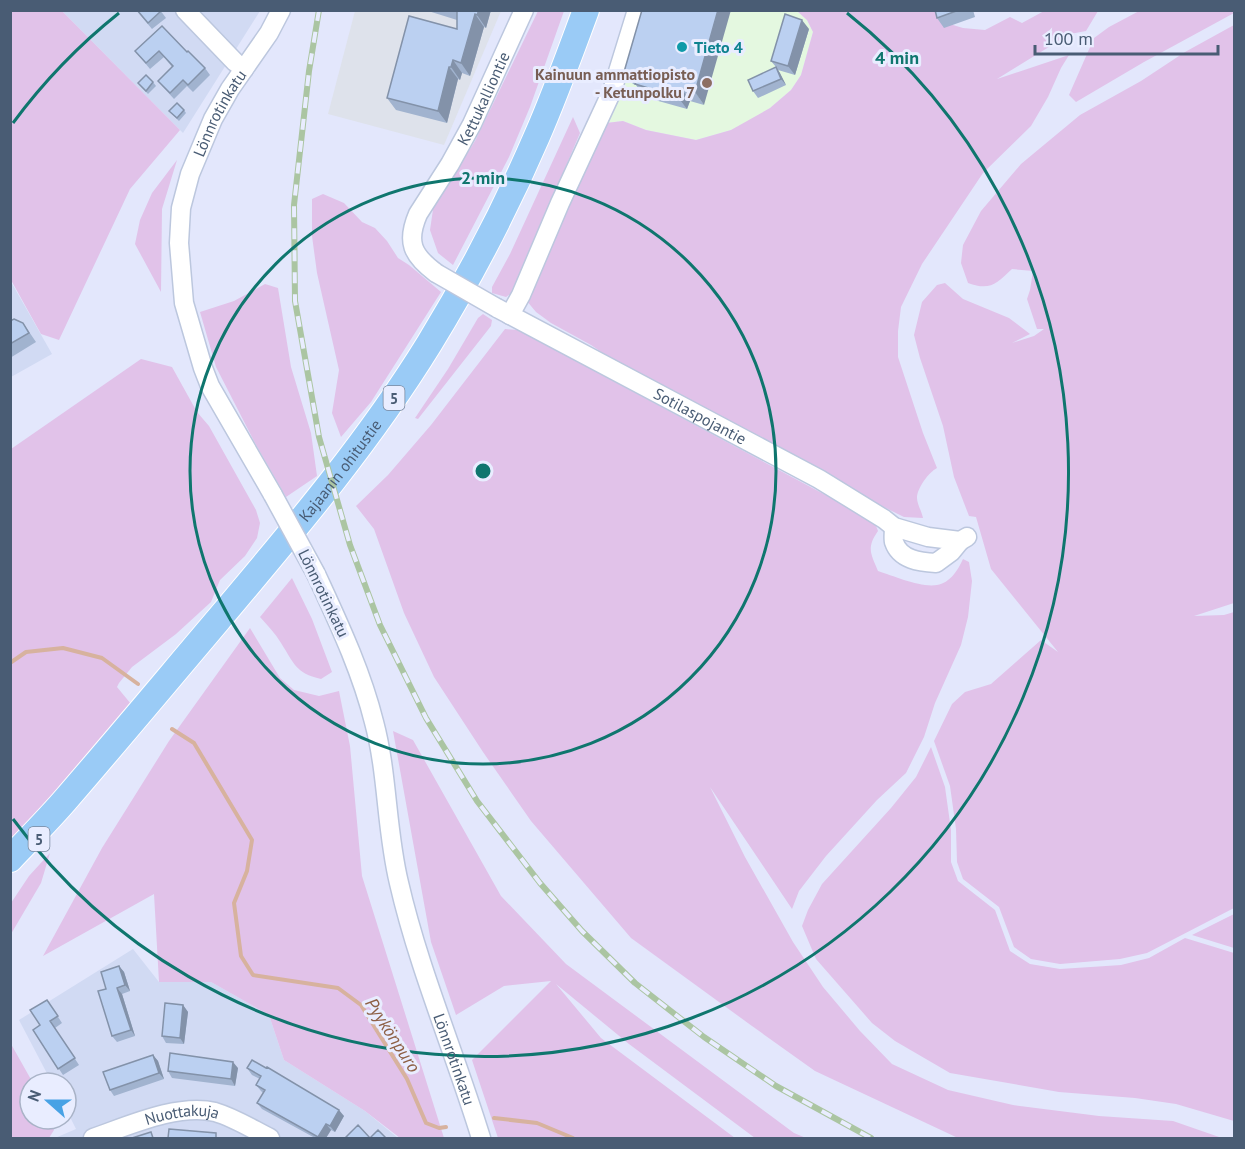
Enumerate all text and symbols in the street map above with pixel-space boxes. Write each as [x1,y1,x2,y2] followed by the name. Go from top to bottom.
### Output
[1035,18,1218,56] scale bar
[1044,27,1093,50] text: 100 m
[694,37,743,57] place label: Tieto 4
[675,40,689,54] marker: Tieto 4
[875,46,919,69] text: 4 min
[452,48,514,149] street label: Kettukalliontie
[535,64,695,102] place label: Kainuun ammattiopisto - Ketunpolku 7
[188,66,250,160] street label: Lönnrotinkatu
[700,76,714,90] marker: Kainuun ammattiopisto - Ketunpolku 7
[461,166,505,189] text: 2 min
[650,383,750,449] street label: Sotilaspojantie
[384,386,404,410] road number: 5
[294,415,386,526] street label: Kajaanin ohitustie
[473,461,493,481] centre of rings
[294,546,354,640] street label: Lönnrotinkatu
[28,827,50,851] road number: 5
[360,993,426,1077] water label: Pyykönpuro
[429,1011,480,1107] street label: Lönnrotinkatu
[18,1071,78,1131] north arrow
[23,1087,45,1104] text: N
[142,1100,222,1129] street label: Nuottakuja

